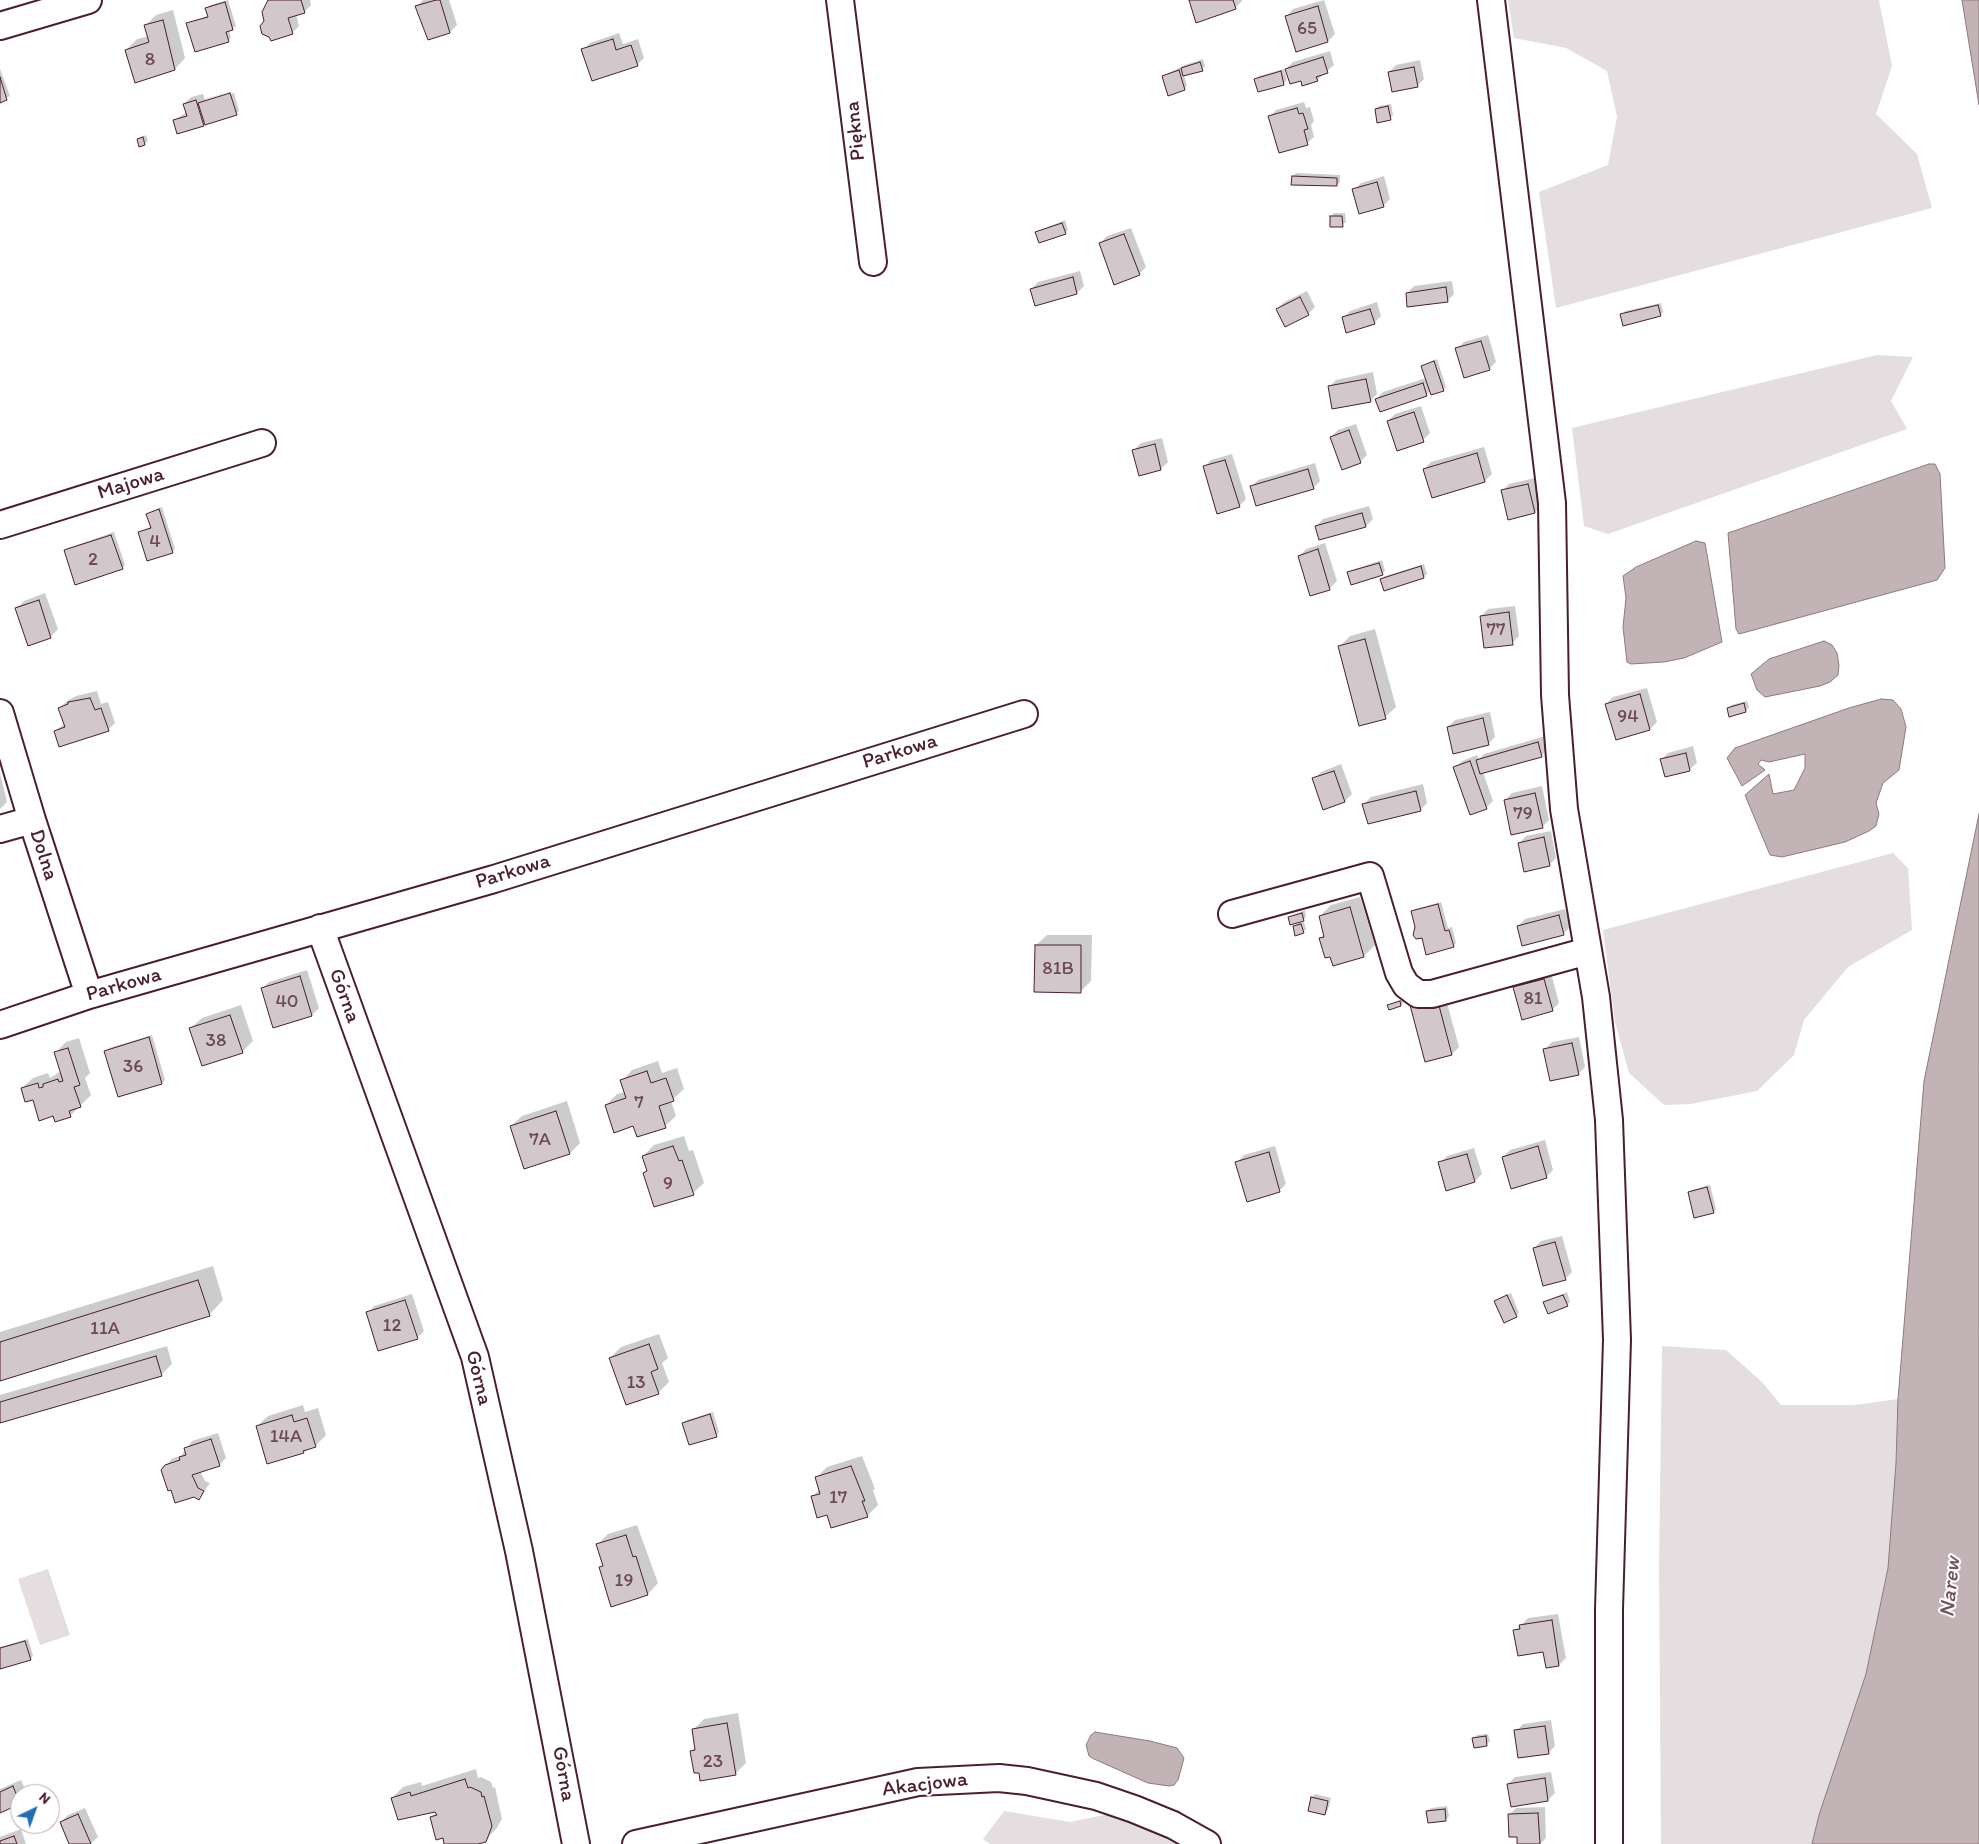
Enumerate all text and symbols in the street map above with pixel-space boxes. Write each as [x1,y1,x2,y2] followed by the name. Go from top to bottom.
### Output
[1297,18,1317,40] house number: 65
[145,49,155,71] house number: 8
[840,100,872,162] street label: Piękna
[95,462,167,506] street label: Majowa
[149,531,161,553] house number: 4
[88,549,98,571] house number: 2
[1487,619,1505,641] house number: 77
[1617,706,1639,728] house number: 94
[859,729,941,775] street label: Parkowa
[1513,803,1533,825] house number: 79
[23,826,63,884] street label: Dolna
[472,849,554,895] street label: Parkowa
[1042,958,1074,980] house number: 81B
[83,962,165,1008] street label: Parkowa
[323,966,365,1026] street label: Górna
[1523,988,1543,1010] house number: 81
[275,991,299,1013] house number: 40
[206,1030,226,1052] house number: 38
[123,1056,143,1078] house number: 36
[634,1092,644,1114] house number: 7
[529,1129,551,1151] house number: 7A
[663,1173,673,1195] house number: 9
[383,1315,401,1337] house number: 12
[90,1318,120,1340] house number: 11A
[459,1348,497,1408] street label: Górna
[626,1372,646,1394] house number: 13
[270,1426,302,1448] house number: 14A
[829,1487,847,1509] house number: 17
[1935,1556,1967,1618] water label: Narew
[615,1570,633,1592] house number: 19
[546,1744,580,1804] street label: Górna
[703,1751,723,1773] house number: 23
[881,1767,969,1803] street label: Akacjowa
[10,1784,60,1834] north arrow
[35,1789,54,1808] text: N

